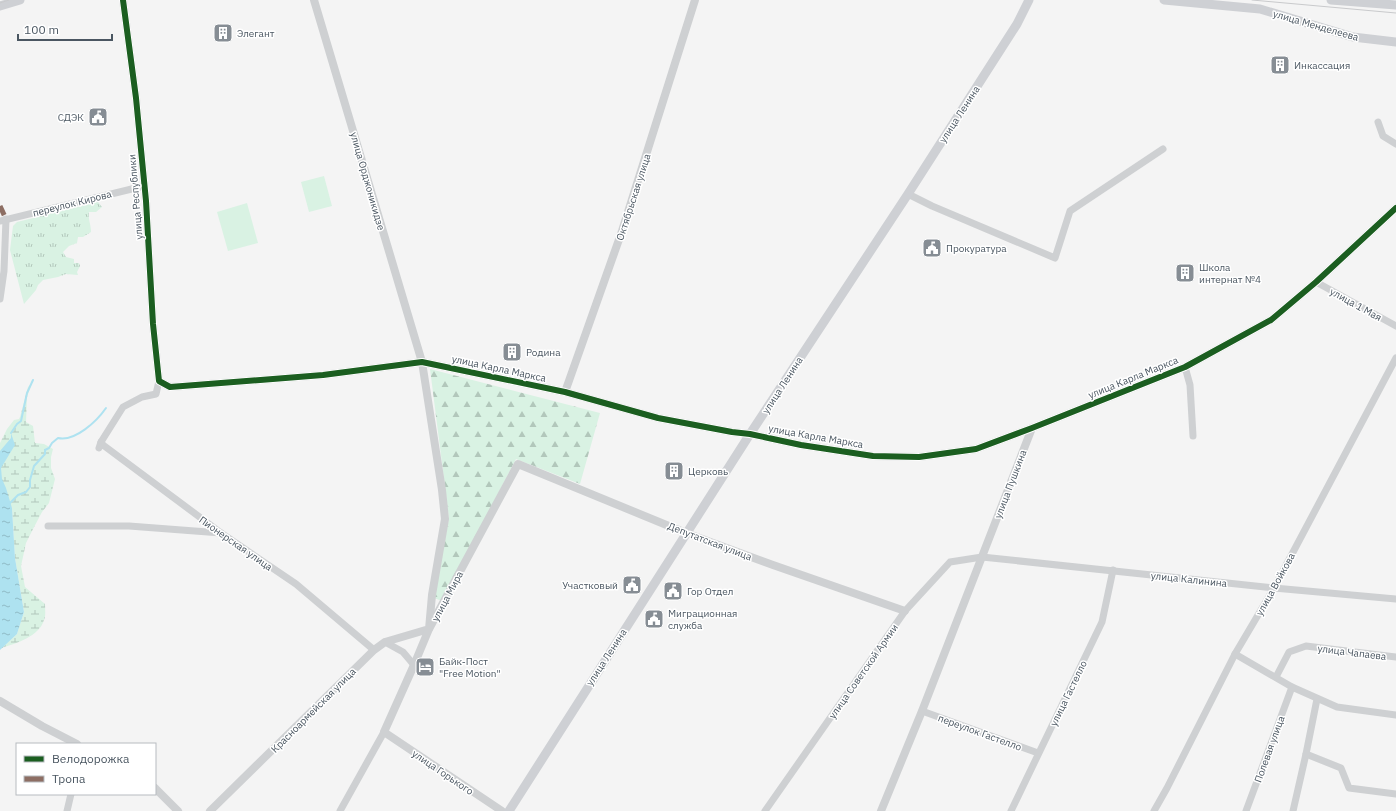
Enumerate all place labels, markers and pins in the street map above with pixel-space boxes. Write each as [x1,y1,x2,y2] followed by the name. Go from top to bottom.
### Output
[212,22,234,44] building icon: Элегант
[237,27,275,40] place label: Элегант
[1269,54,1291,76] building icon: Инкассация
[1294,59,1350,72] place label: Инкассация
[87,106,109,128] public building icon: СДЭК
[58,111,84,124] place label: СДЭК
[921,237,943,259] public building icon: Прокуратура
[946,242,1007,255] place label: Прокуратура
[1199,261,1261,286] place label: Школа интернат №4
[1174,262,1196,284] building icon: Школа интернат №4
[501,341,523,363] building icon: Родина
[526,346,561,359] place label: Родина
[663,460,685,482] building icon: Церковь
[688,465,728,478] place label: Церковь
[621,574,643,596] public building icon: Участковый
[562,579,618,592] place label: Участковый
[662,580,684,602] public building icon: Гор Отдел
[687,585,733,598] place label: Гор Отдел
[668,607,737,632] place label: Миграционная служба
[643,608,665,630] public building icon: Миграционная служба
[439,655,501,680] place label: Байк-Пост "Free Motion"
[414,656,436,678] hotel icon: Байк-Пост "Free Motion"

